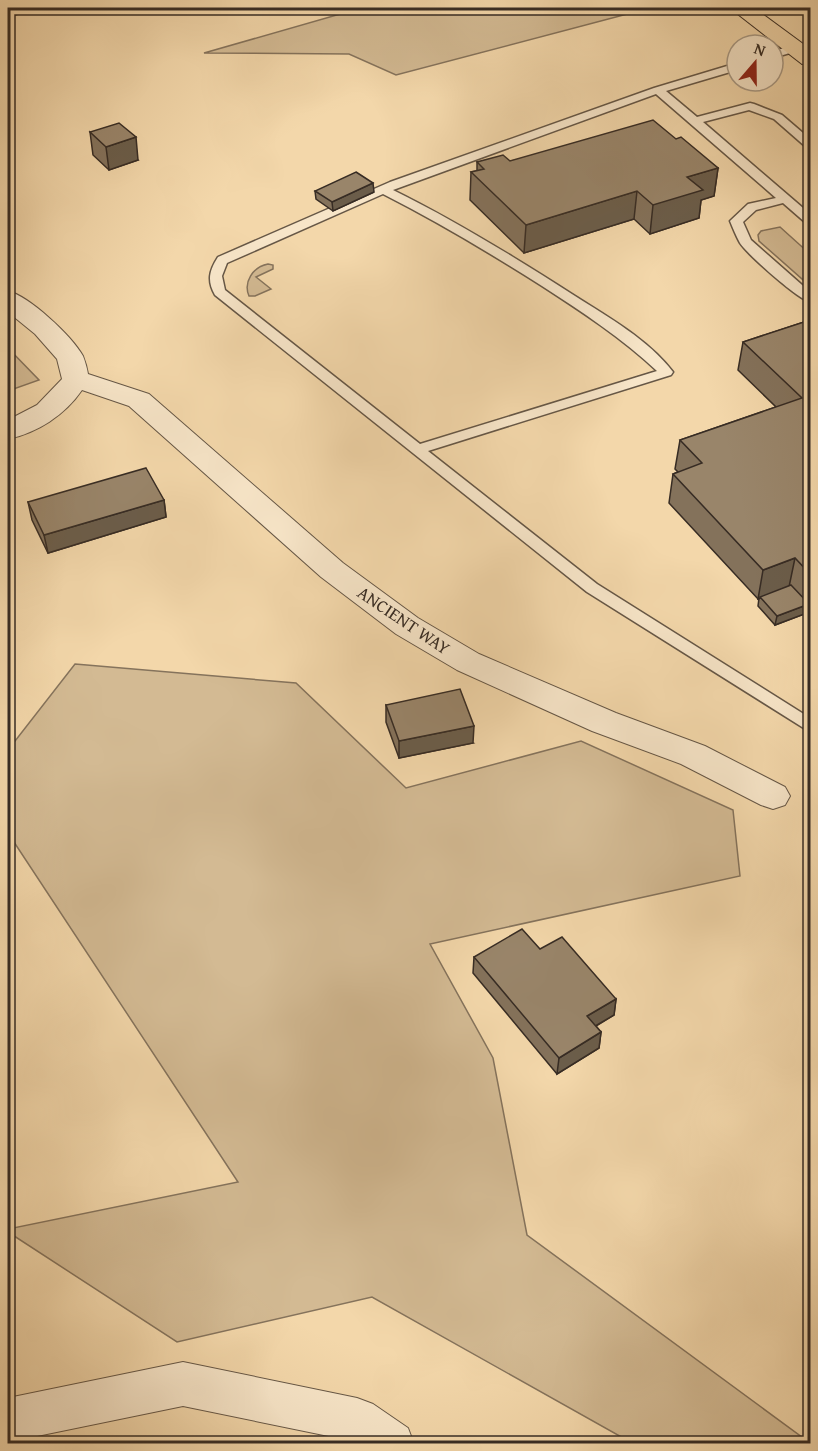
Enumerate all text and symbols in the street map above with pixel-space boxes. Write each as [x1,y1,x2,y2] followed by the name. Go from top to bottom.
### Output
[725,33,785,93] north arrow
[751,36,770,62] text: N
[352,579,456,661] street label: ANCIENT WAY

